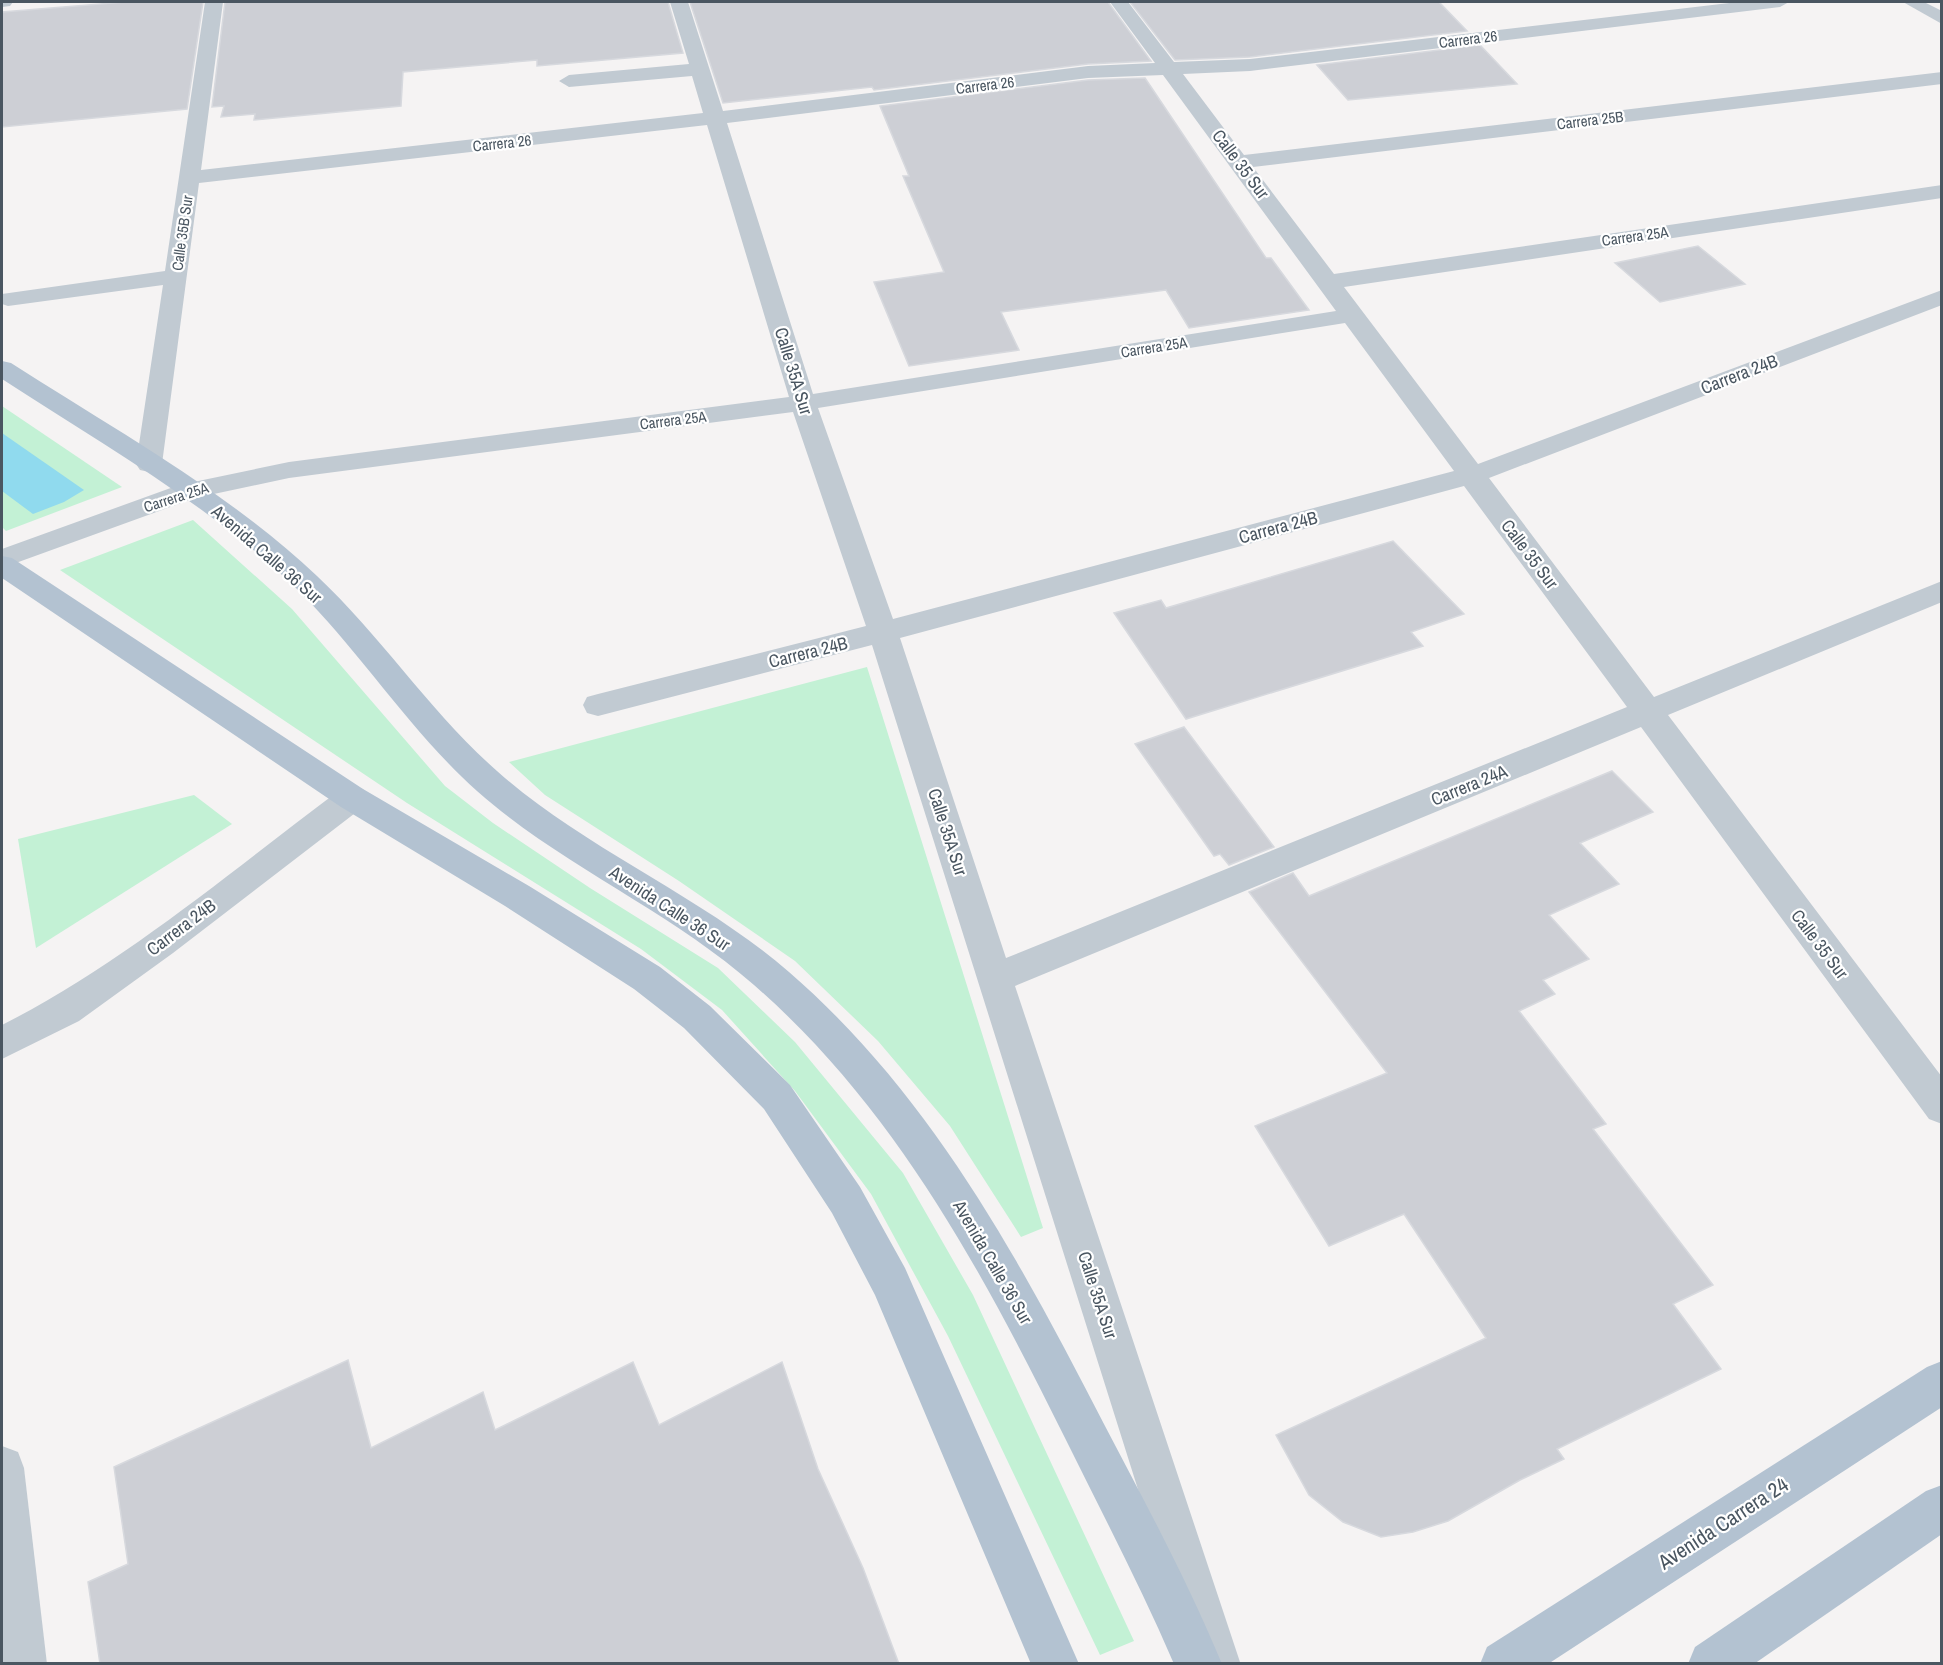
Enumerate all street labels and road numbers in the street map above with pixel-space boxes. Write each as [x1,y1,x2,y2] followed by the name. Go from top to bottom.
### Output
[1438,25,1499,53] street label: Carrera 26
[955,71,1016,99] street label: Carrera 26
[1555,105,1625,135] street label: Carrera 25B
[1207,124,1275,204] street label: Calle 35 Sur
[472,129,532,157] street label: Carrera 26
[166,194,198,272] street label: Calle 35B Sur
[1600,221,1670,251] street label: Carrera 25A
[769,324,819,418] street label: Calle 35A Sur
[1119,331,1190,363] street label: Carrera 25A
[1697,348,1781,400] street label: Carrera 24B
[638,405,708,435] street label: Carrera 25A
[141,476,212,517] street label: Carrera 25A
[206,498,328,609] street label: Avenida Calle 36 Sur
[1236,504,1320,549] street label: Carrera 24B
[1496,514,1564,594] street label: Calle 35 Sur
[766,630,850,674] street label: Carrera 24B
[1427,758,1511,812] street label: Carrera 24A
[922,785,974,879] street label: Calle 35A Sur
[604,859,735,956] street label: Avenida Calle 36 Sur
[141,893,221,961] street label: Carrera 24B
[1786,904,1854,984] street label: Calle 35 Sur
[947,1195,1039,1329] street label: Avenida Calle 36 Sur
[1072,1248,1124,1342] street label: Calle 35A Sur
[1651,1470,1794,1577] street label: Avenida Carrera 24

